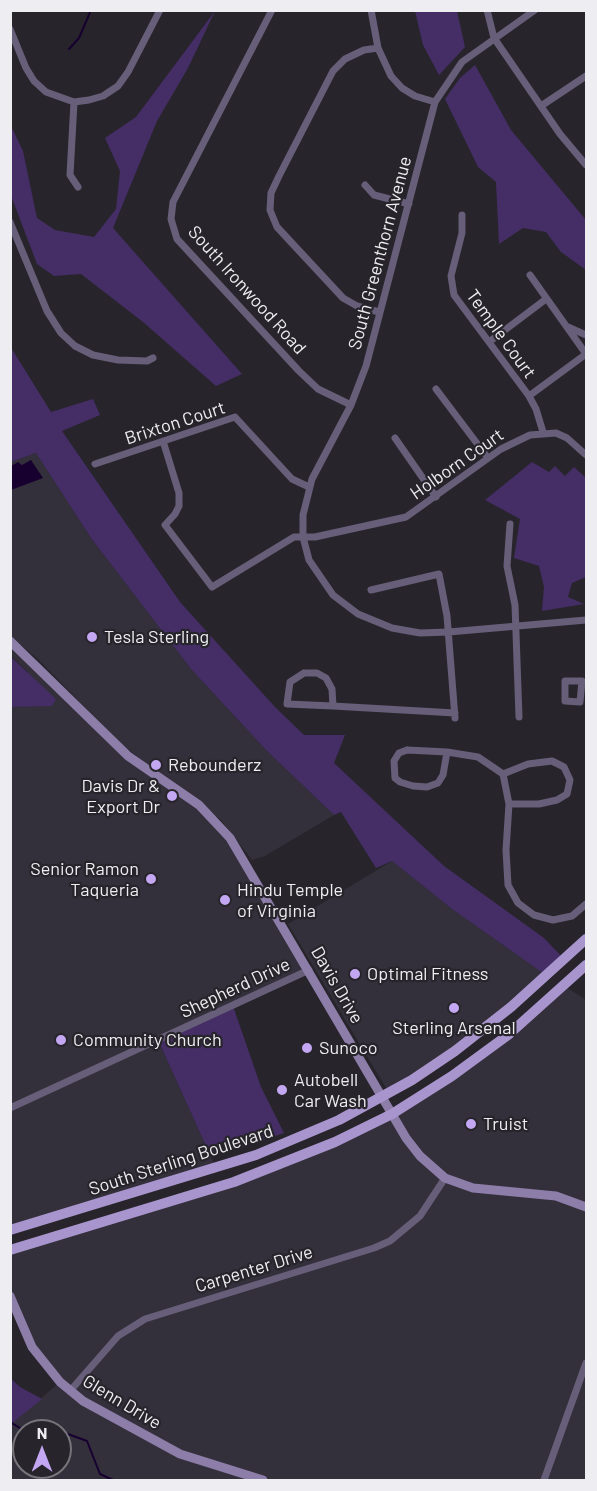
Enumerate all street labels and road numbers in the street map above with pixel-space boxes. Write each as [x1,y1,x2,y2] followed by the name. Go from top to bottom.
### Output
[344,154,416,352] street label: South Greenthorn Avenue
[183,221,311,359] street label: South Ironwood Road
[462,285,540,383] street label: Temple Court
[122,397,228,449] street label: Brixton Court
[406,424,508,504] street label: Holborn Court
[306,943,368,1027] street label: Davis Drive
[177,953,293,1023] street label: Shepherd Drive
[86,1120,276,1200] street label: South Sterling Boulevard
[193,1241,315,1297] street label: Carpenter Drive
[79,1370,165,1434] street label: Glenn Drive

